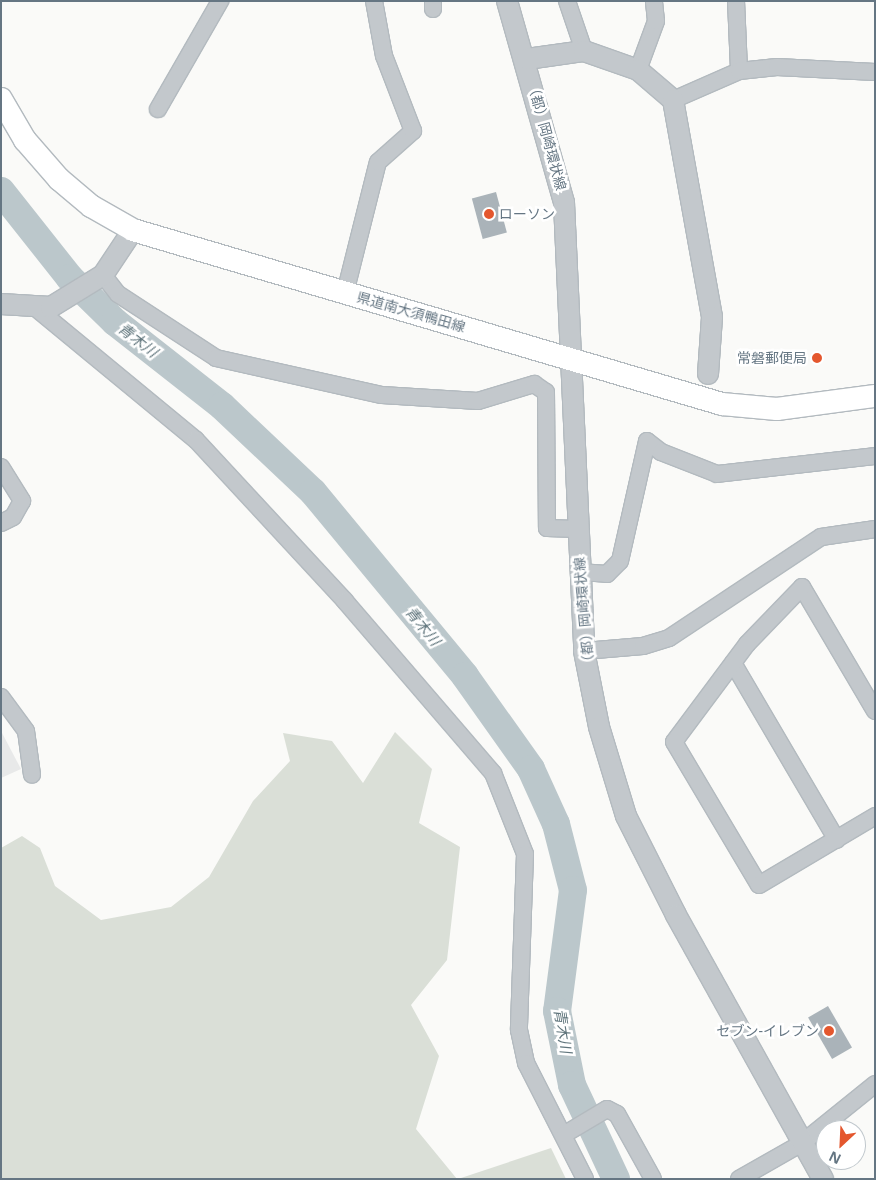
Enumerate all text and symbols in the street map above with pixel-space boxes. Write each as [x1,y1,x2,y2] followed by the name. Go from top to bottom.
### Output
[524,80,570,192] street label: （都）岡崎環状線
[499,206,555,222] place label: ローソン
[483,208,495,220] marker: ローソン
[355,288,467,336] street label: 県道南大須鴨田線
[115,319,161,361] water label: 青木川
[737,350,807,366] place label: 常磐郵便局
[811,352,823,364] marker: 常磐郵便局
[571,556,597,670] street label: （都）岡崎環状線
[402,603,444,649] water label: 青木川
[551,1007,575,1055] water label: 青木川
[716,1023,819,1039] place label: セブン-イレブン
[823,1025,835,1037] marker: セブン-イレブン
[816,1120,866,1170] north arrow
[826,1147,844,1169] text: N

